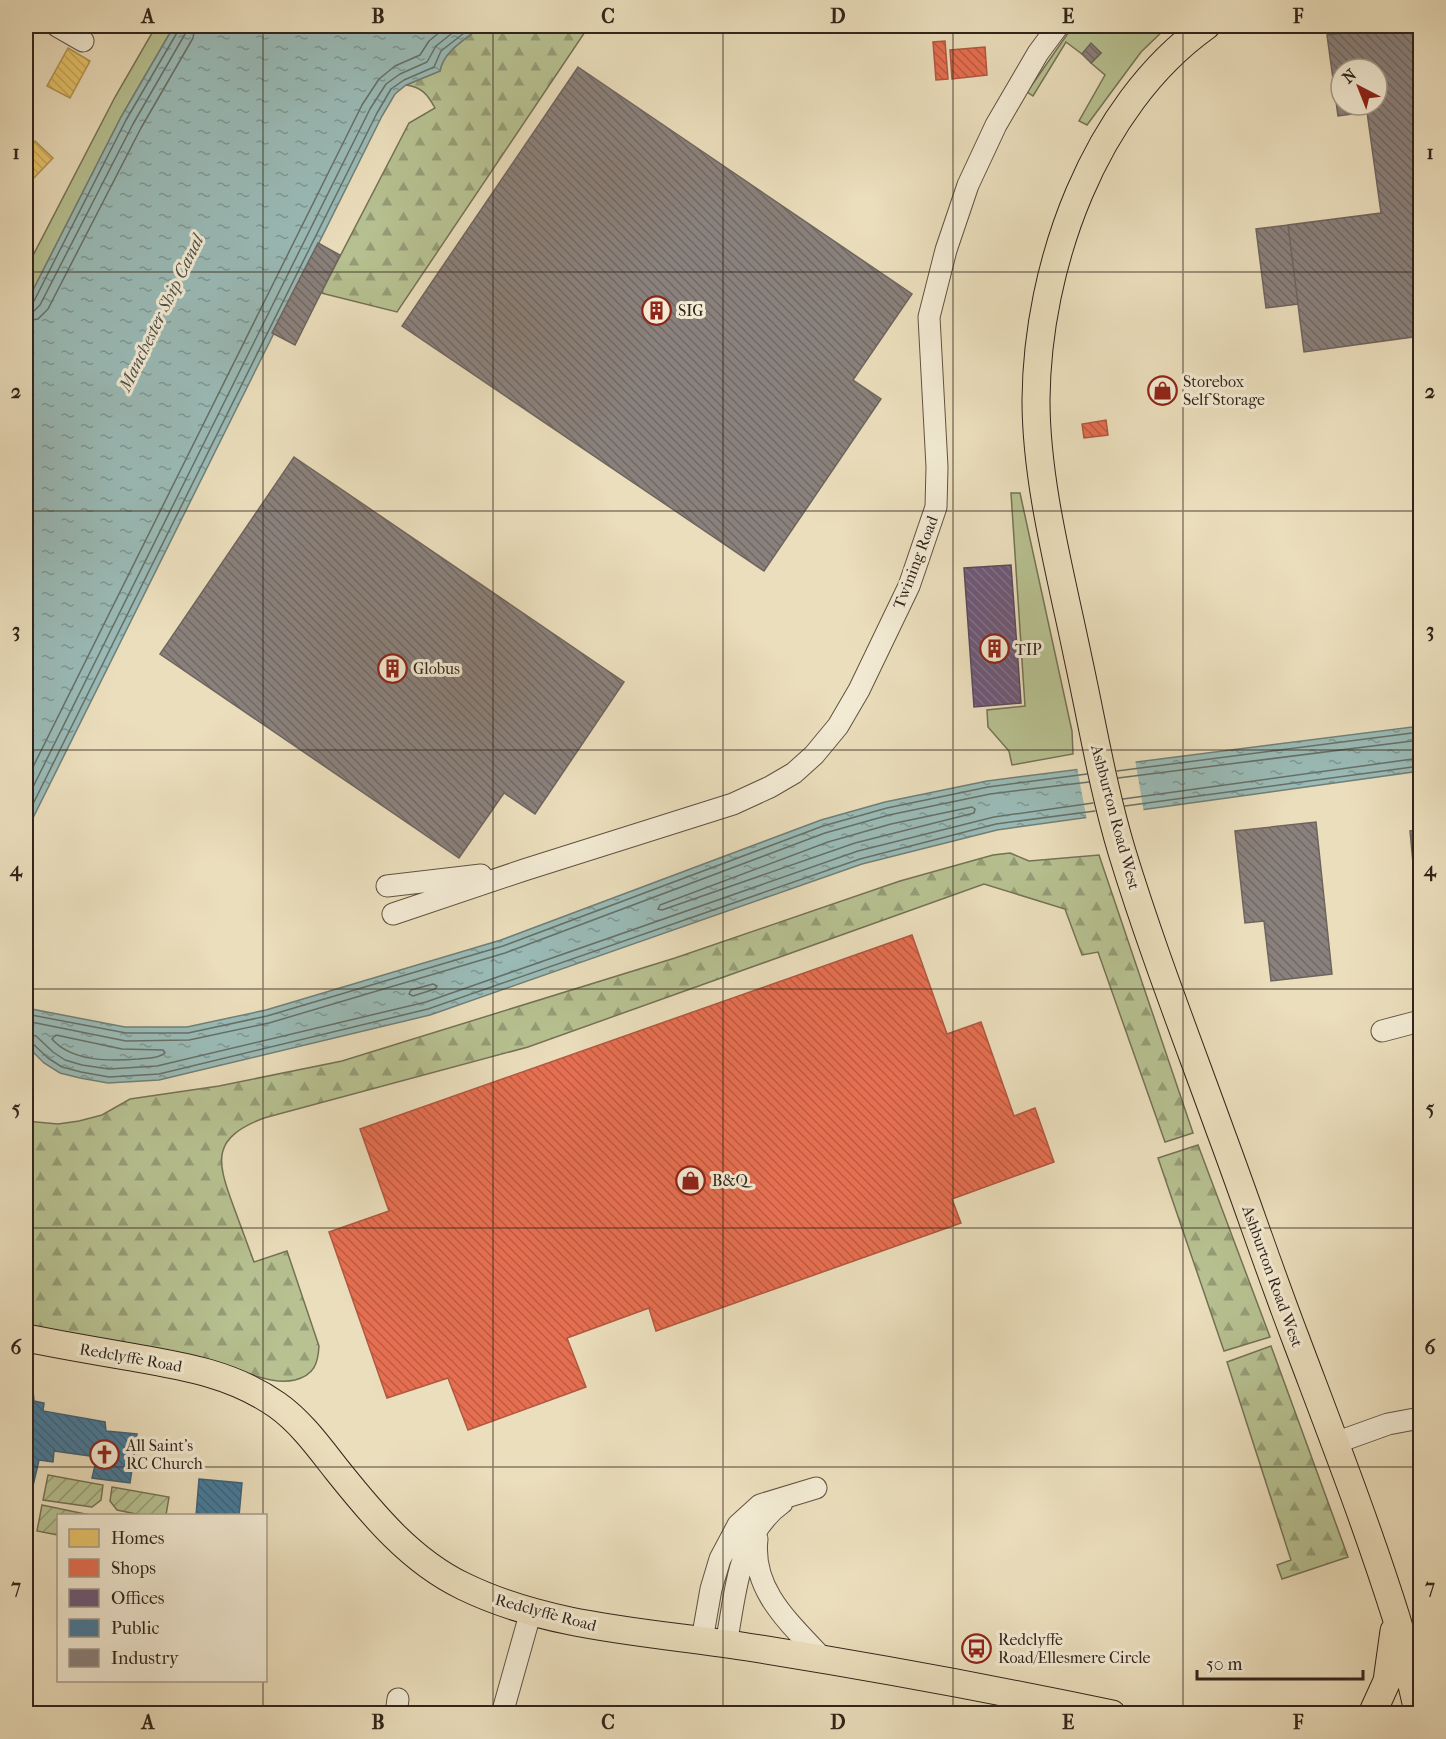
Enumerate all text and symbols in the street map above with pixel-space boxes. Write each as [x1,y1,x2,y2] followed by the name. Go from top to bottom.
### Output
[140,5,156,28] text: A
[371,5,385,28] text: B
[601,5,615,28] text: C
[830,5,846,28] text: D
[1062,5,1074,28] text: E
[1292,5,1304,28] text: F
[1329,57,1389,117] north arrow
[1338,65,1361,87] text: N
[12,141,20,164] text: 1
[1426,141,1434,164] text: 1
[114,229,210,397] water label: Manchester Ship Canal
[641,294,673,326] building icon: SIG
[678,301,704,320] place label: SIG
[1183,372,1265,409] place label: Storebox Self Storage
[1146,374,1178,406] shop icon: Storebox Self Storage
[11,380,21,403] text: 2
[1425,380,1435,403] text: 2
[889,513,942,611] street label: Twining Road
[12,619,20,642] text: 3
[1426,619,1434,642] text: 3
[978,633,1010,665] building icon: TIP
[1015,640,1042,659] place label: TIP
[376,652,408,684] building icon: Globus
[413,659,460,678] place label: Globus
[1087,742,1144,892] street label: Ashburton Road West
[9,858,23,882] text: 4
[1423,858,1437,882] text: 4
[12,1097,21,1120] text: 5
[1426,1097,1435,1120] text: 5
[675,1164,707,1196] shop icon: B&Q
[712,1171,754,1190] place label: B&Q
[1238,1202,1307,1350] street label: Ashburton Road West
[11,1336,23,1359] text: 6
[1425,1336,1437,1359] text: 6
[78,1339,184,1376] street label: Redclyffe Road
[125,1436,203,1473] place label: All Saint's RC Church
[89,1438,121,1470] church icon: All Saint's RC Church
[57,1514,267,1682] legend
[111,1528,165,1549] text: Homes
[111,1558,156,1579] text: Shops
[10,1575,21,1598] text: 7
[1424,1575,1435,1598] text: 7
[111,1588,165,1609] text: Offices
[493,1590,599,1635] street label: Redclyffe Road
[111,1618,159,1639] text: Public
[998,1630,1150,1667] place label: Redclyffe Road/Ellesmere Circle
[961,1632,993,1664] bus stop icon: Redclyffe Road/Ellesmere Circle
[1197,1643,1364,1681] scale bar
[111,1648,180,1669] text: Industry
[1206,1654,1243,1675] text: 50 m
[140,1711,156,1734] text: A
[371,1711,385,1734] text: B
[601,1711,615,1734] text: C
[830,1711,846,1734] text: D
[1062,1711,1074,1734] text: E
[1292,1711,1304,1734] text: F

